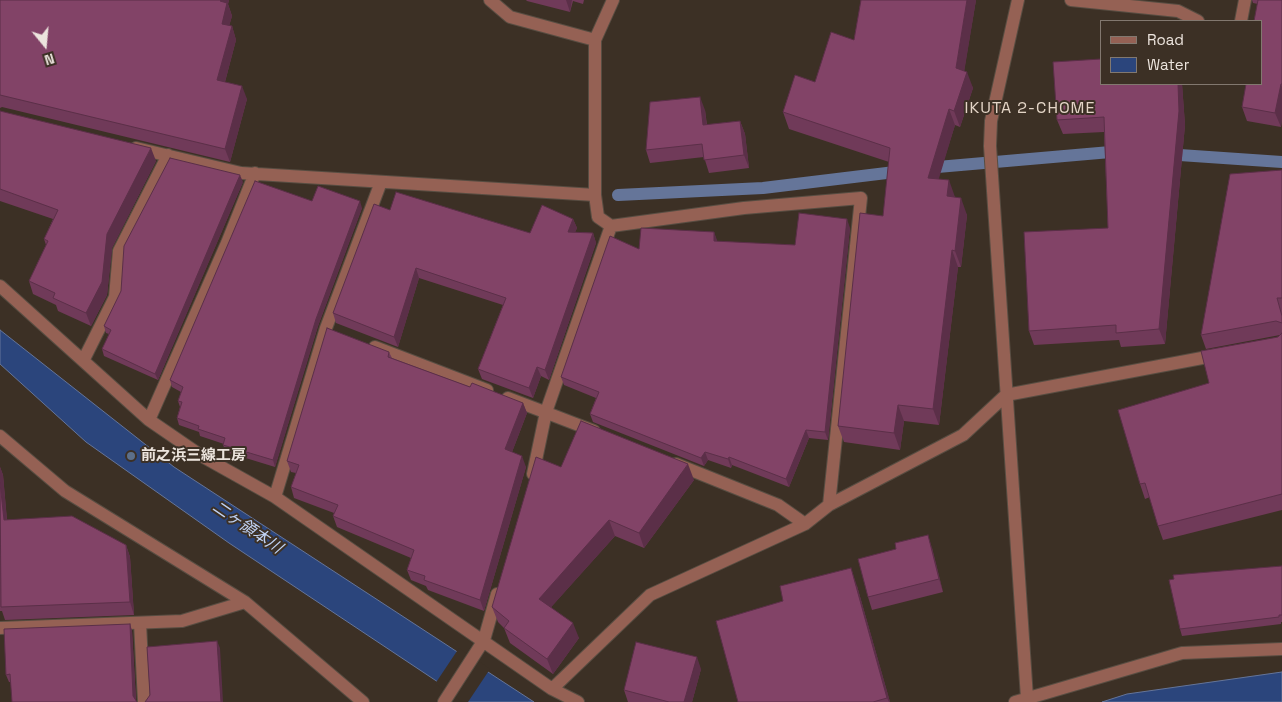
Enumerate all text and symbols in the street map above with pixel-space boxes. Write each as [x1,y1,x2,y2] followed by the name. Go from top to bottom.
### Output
[20,20,70,70] north arrow
[1100,20,1262,85] legend
[1147,30,1184,49] text: Road
[42,49,57,69] text: N
[1147,55,1189,74] text: Water
[963,99,1097,119] district label: IKUTA 2-CHOME
[141,447,246,465] place label: 前之浜三線工房
[125,450,137,462] marker: 前之浜三線工房
[208,498,286,558] water label: 二ヶ領本川

